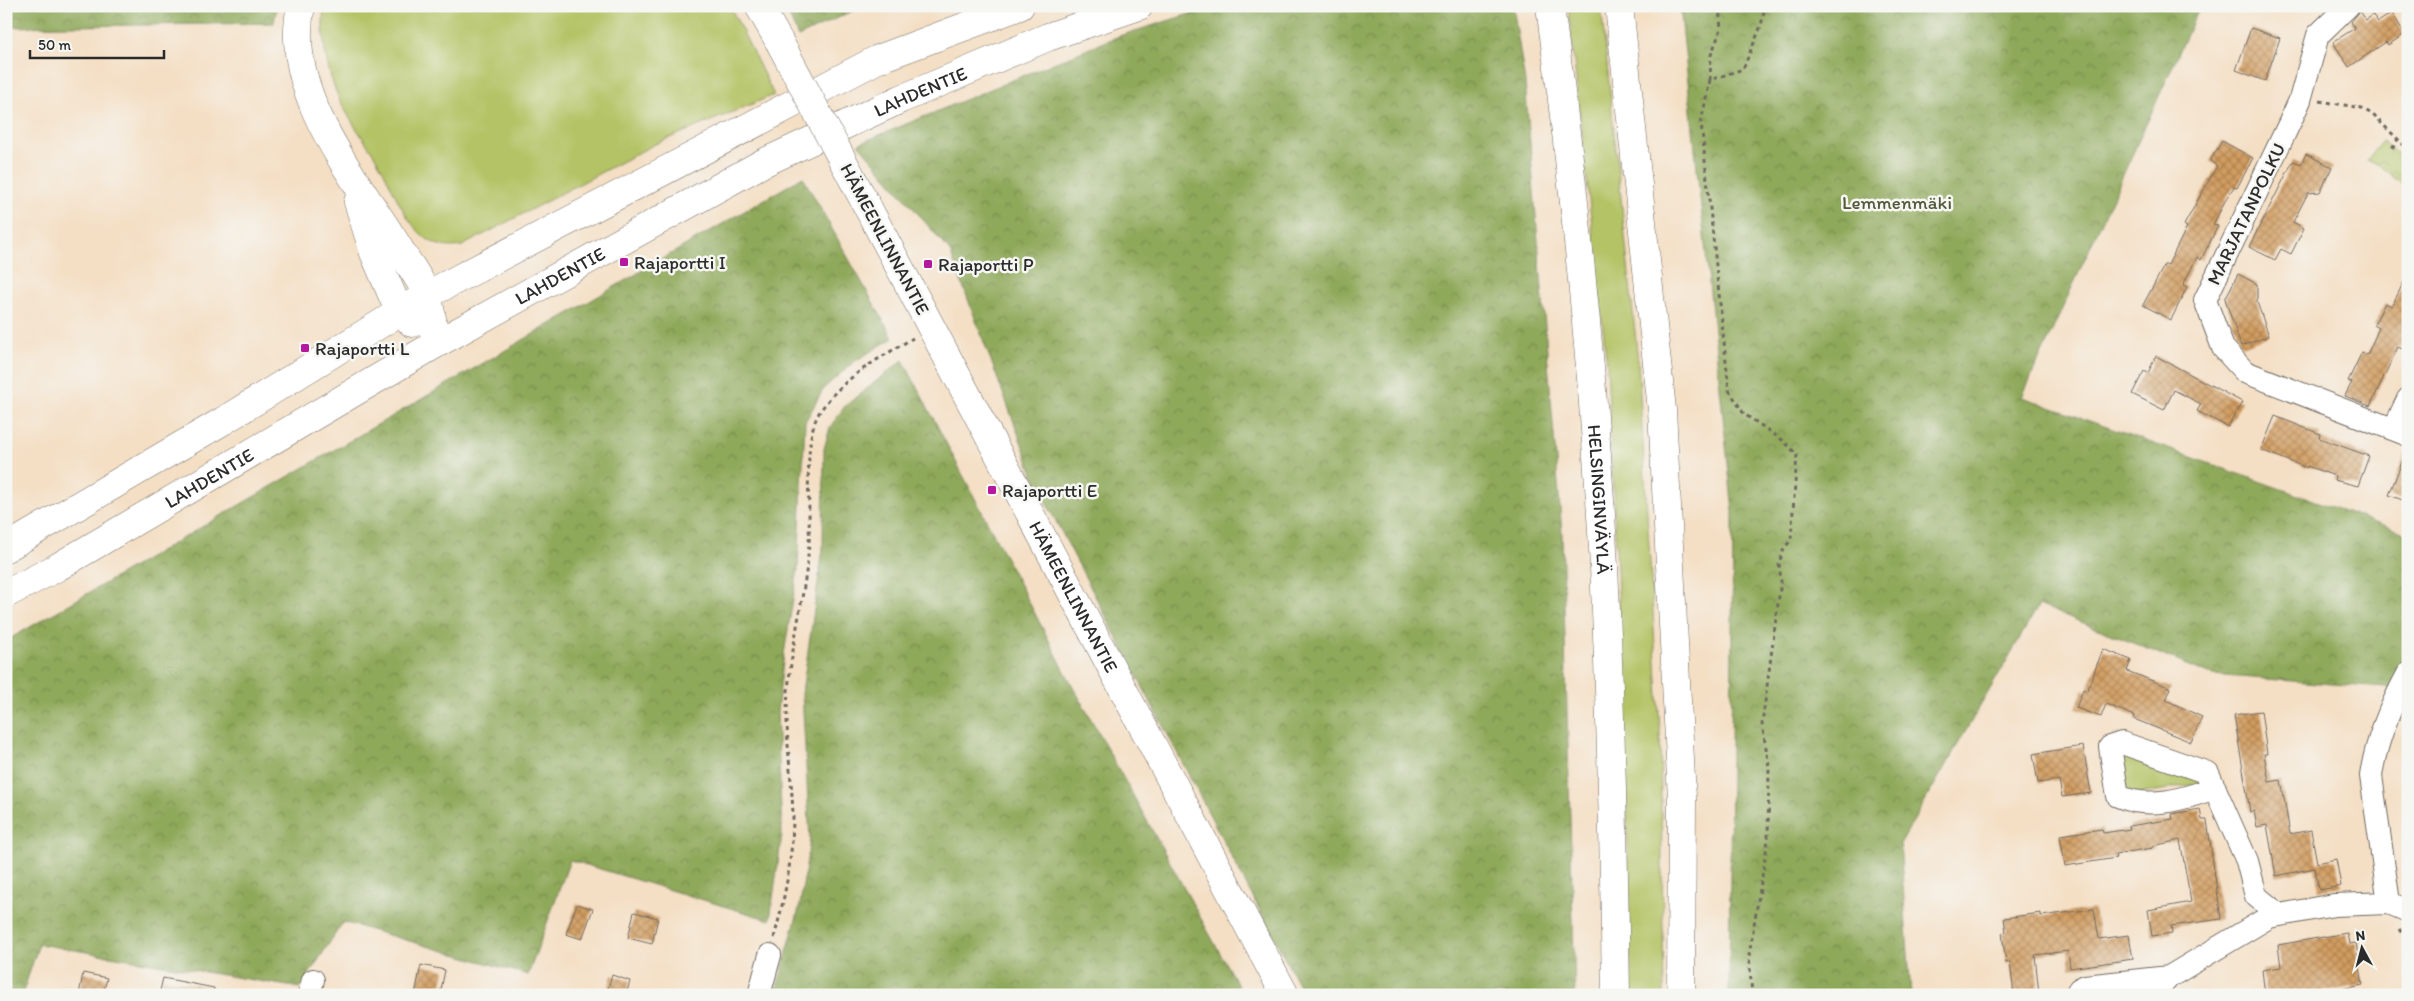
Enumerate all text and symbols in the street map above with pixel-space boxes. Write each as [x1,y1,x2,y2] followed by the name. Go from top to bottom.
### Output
[30,28,164,60] scale bar
[38,36,71,54] text: 50 m
[870,61,970,122] street label: LAHDENTIE
[2202,139,2290,289] street label: MARJATANPOLKU
[835,159,935,319] street label: HÄMEENLINNANTIE
[1842,191,1952,214] park label: Lemmenmäki
[511,241,609,310] street label: LAHDENTIE
[634,251,726,274] place label: Rajaportti I
[938,253,1034,276] place label: Rajaportti P
[618,256,630,268] marker: Rajaportti I
[922,258,934,270] marker: Rajaportti P
[315,337,410,360] place label: Rajaportti L
[299,342,311,354] marker: Rajaportti L
[1583,424,1616,575] street label: HELSINGINVÄYLÄ
[160,443,258,513] street label: LAHDENTIE
[1002,479,1097,502] place label: Rajaportti E
[986,484,998,496] marker: Rajaportti E
[1024,517,1123,676] street label: HÄMEENLINNANTIE
[2336,924,2386,974] north arrow
[2355,927,2366,945] text: N

